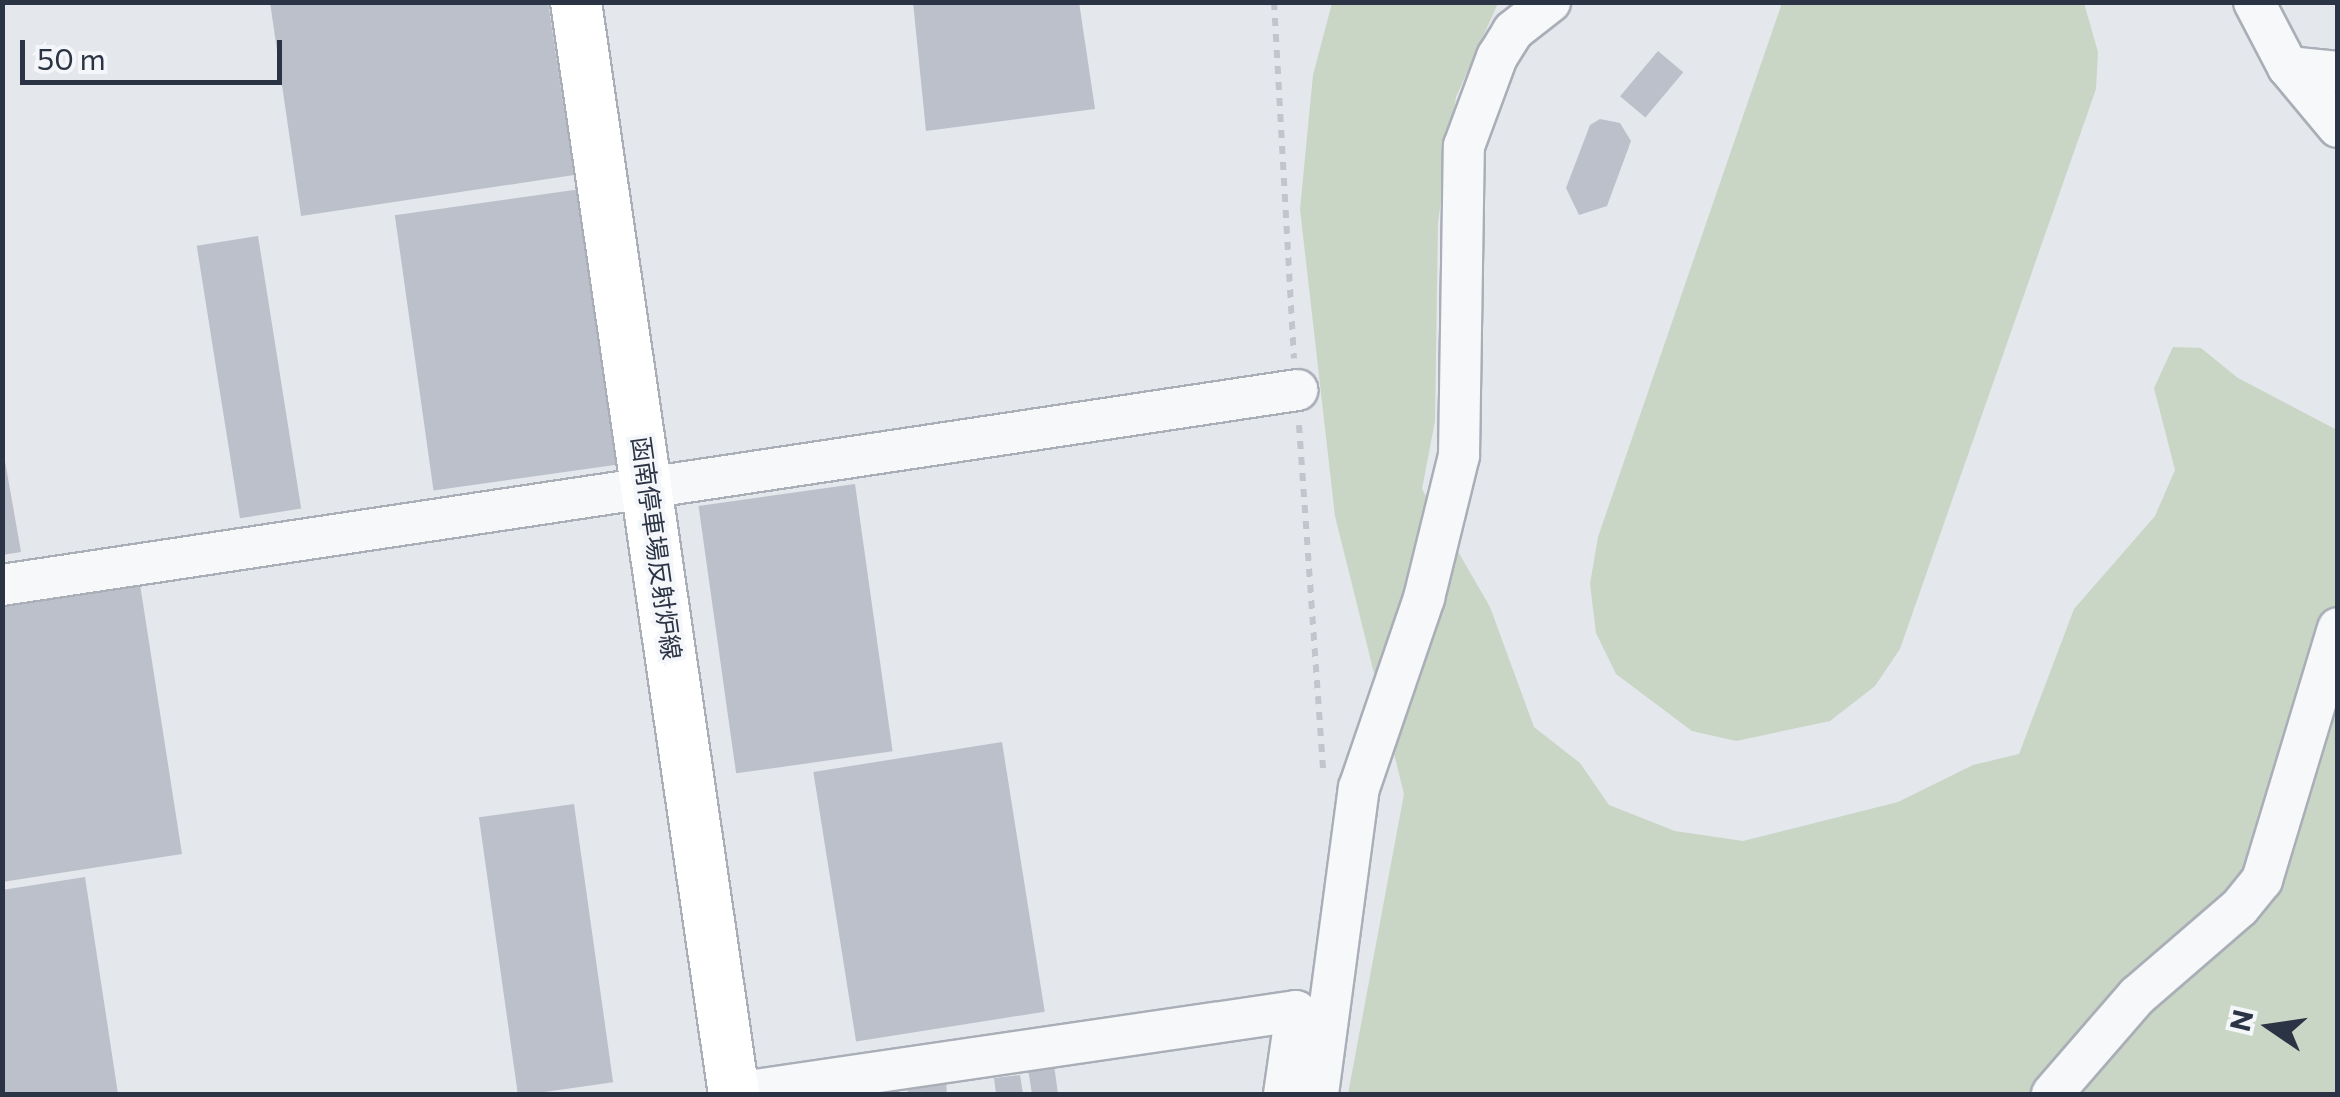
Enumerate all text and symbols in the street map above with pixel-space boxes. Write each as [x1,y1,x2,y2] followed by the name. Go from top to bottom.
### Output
[25,20,288,82] scale bar
[37,39,106,76] text: 50 m
[626,435,688,661] street label: 函南停車場反射炉線
[2220,977,2320,1077] north arrow
[2222,1006,2260,1034] text: N

